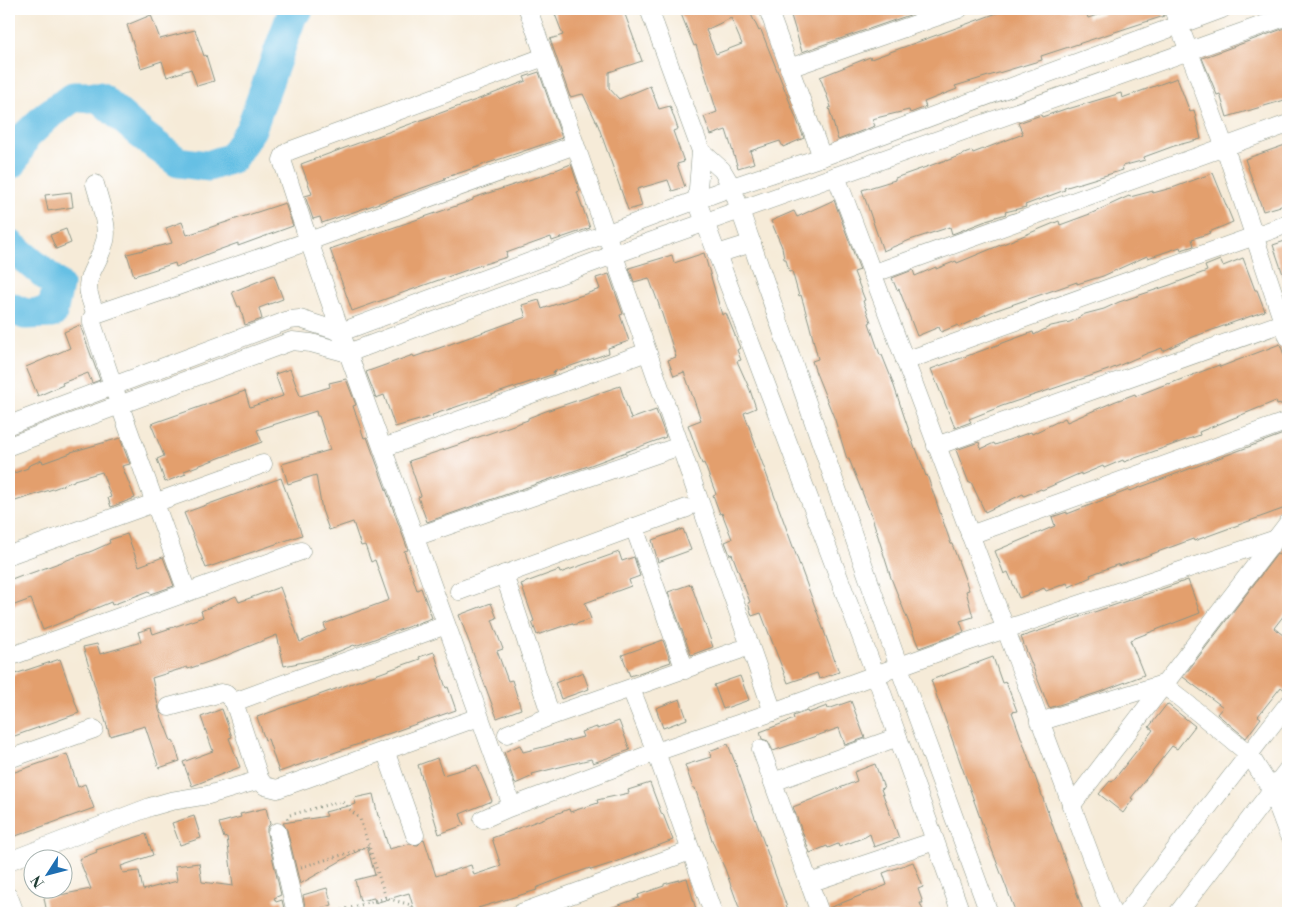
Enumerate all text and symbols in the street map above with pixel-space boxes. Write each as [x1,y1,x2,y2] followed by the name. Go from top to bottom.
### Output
[22,850,72,900] north arrow
[28,871,49,891] text: N

